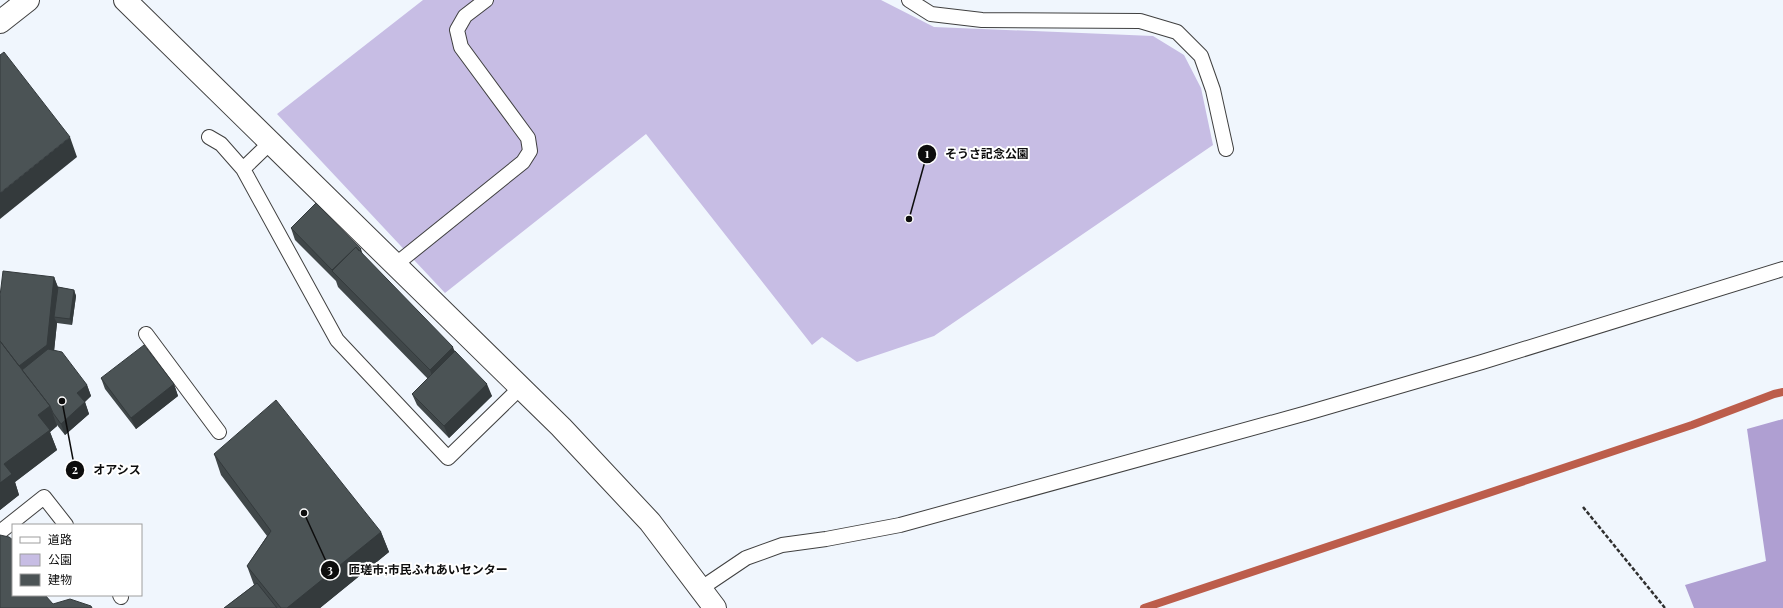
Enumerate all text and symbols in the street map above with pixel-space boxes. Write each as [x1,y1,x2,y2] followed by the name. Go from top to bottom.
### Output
[917,142,1037,166] callout: そうさ記念公園
[925,145,930,161] text: 1
[945,145,1029,161] text: そうさ記念公園
[65,458,149,482] callout: オアシス
[72,461,78,477] text: 2
[93,461,141,477] text: オアシス
[12,524,142,596] legend
[48,531,72,547] text: 道路
[48,551,72,567] text: 公園
[320,558,515,582] callout: 匝瑳市;市民ふれあいセンター
[327,561,333,577] text: 3
[348,561,508,577] text: 匝瑳市;市民ふれあいセンター
[48,571,72,587] text: 建物

